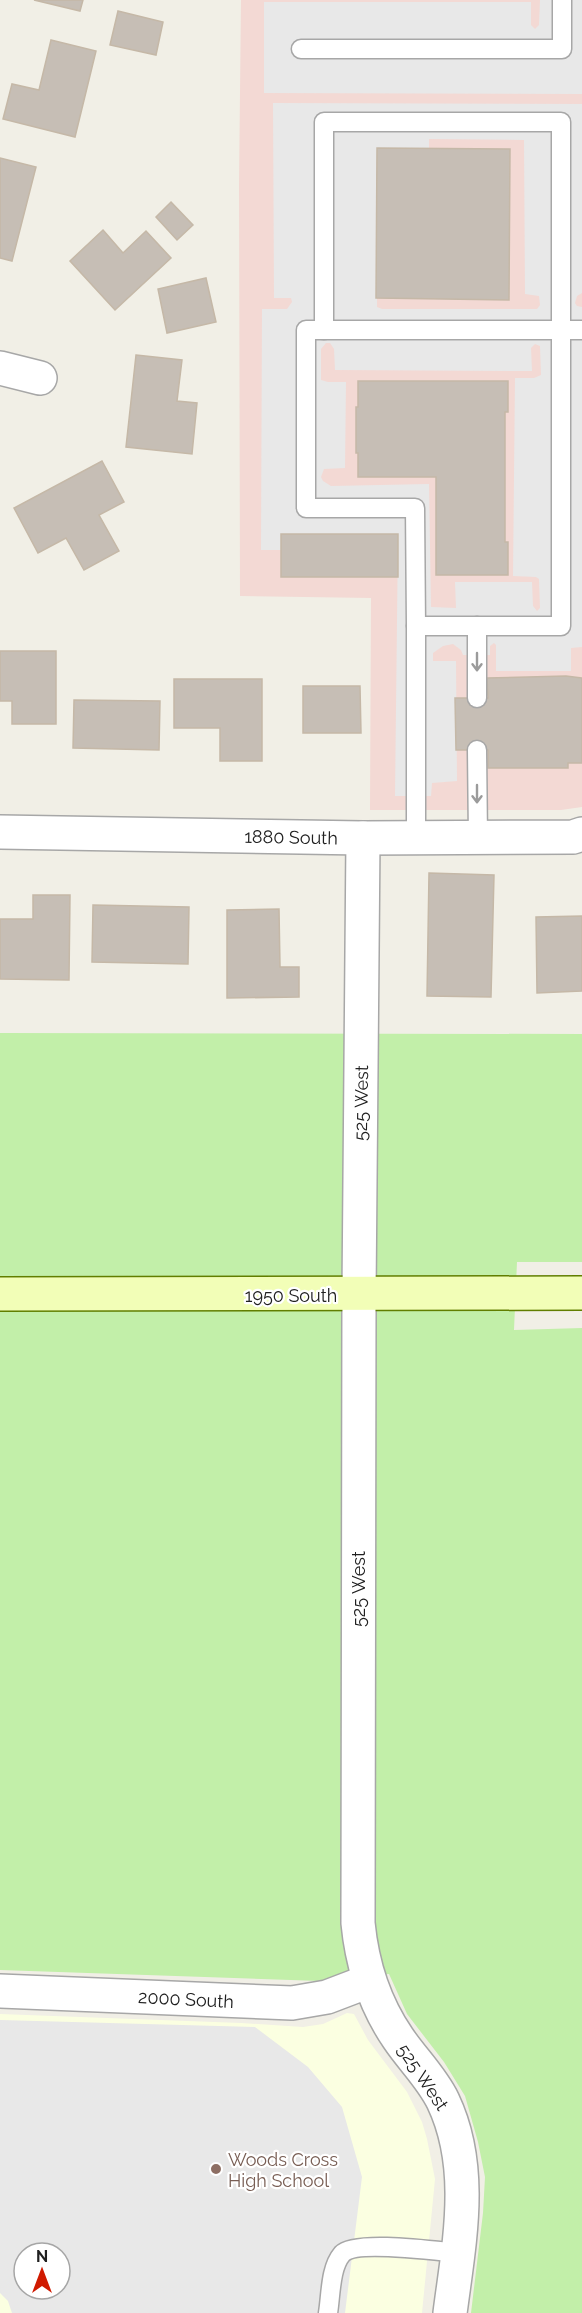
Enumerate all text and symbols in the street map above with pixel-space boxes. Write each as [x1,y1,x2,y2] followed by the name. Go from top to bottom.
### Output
[471,651,483,671] one-way arrow
[471,783,483,803] one-way arrow
[244,826,338,848] street label: 1880 South
[350,1065,372,1141] street label: 525 West
[245,1285,337,1306] street label: 1950 South
[348,1551,369,1627] street label: 525 West
[138,1986,234,2012] street label: 2000 South
[393,2040,453,2114] street label: 525 West
[228,2149,338,2191] place label: Woods Cross High School
[209,2162,223,2176] marker: Woods Cross High School
[12,2241,72,2301] north arrow
[36,2247,48,2266] text: N

